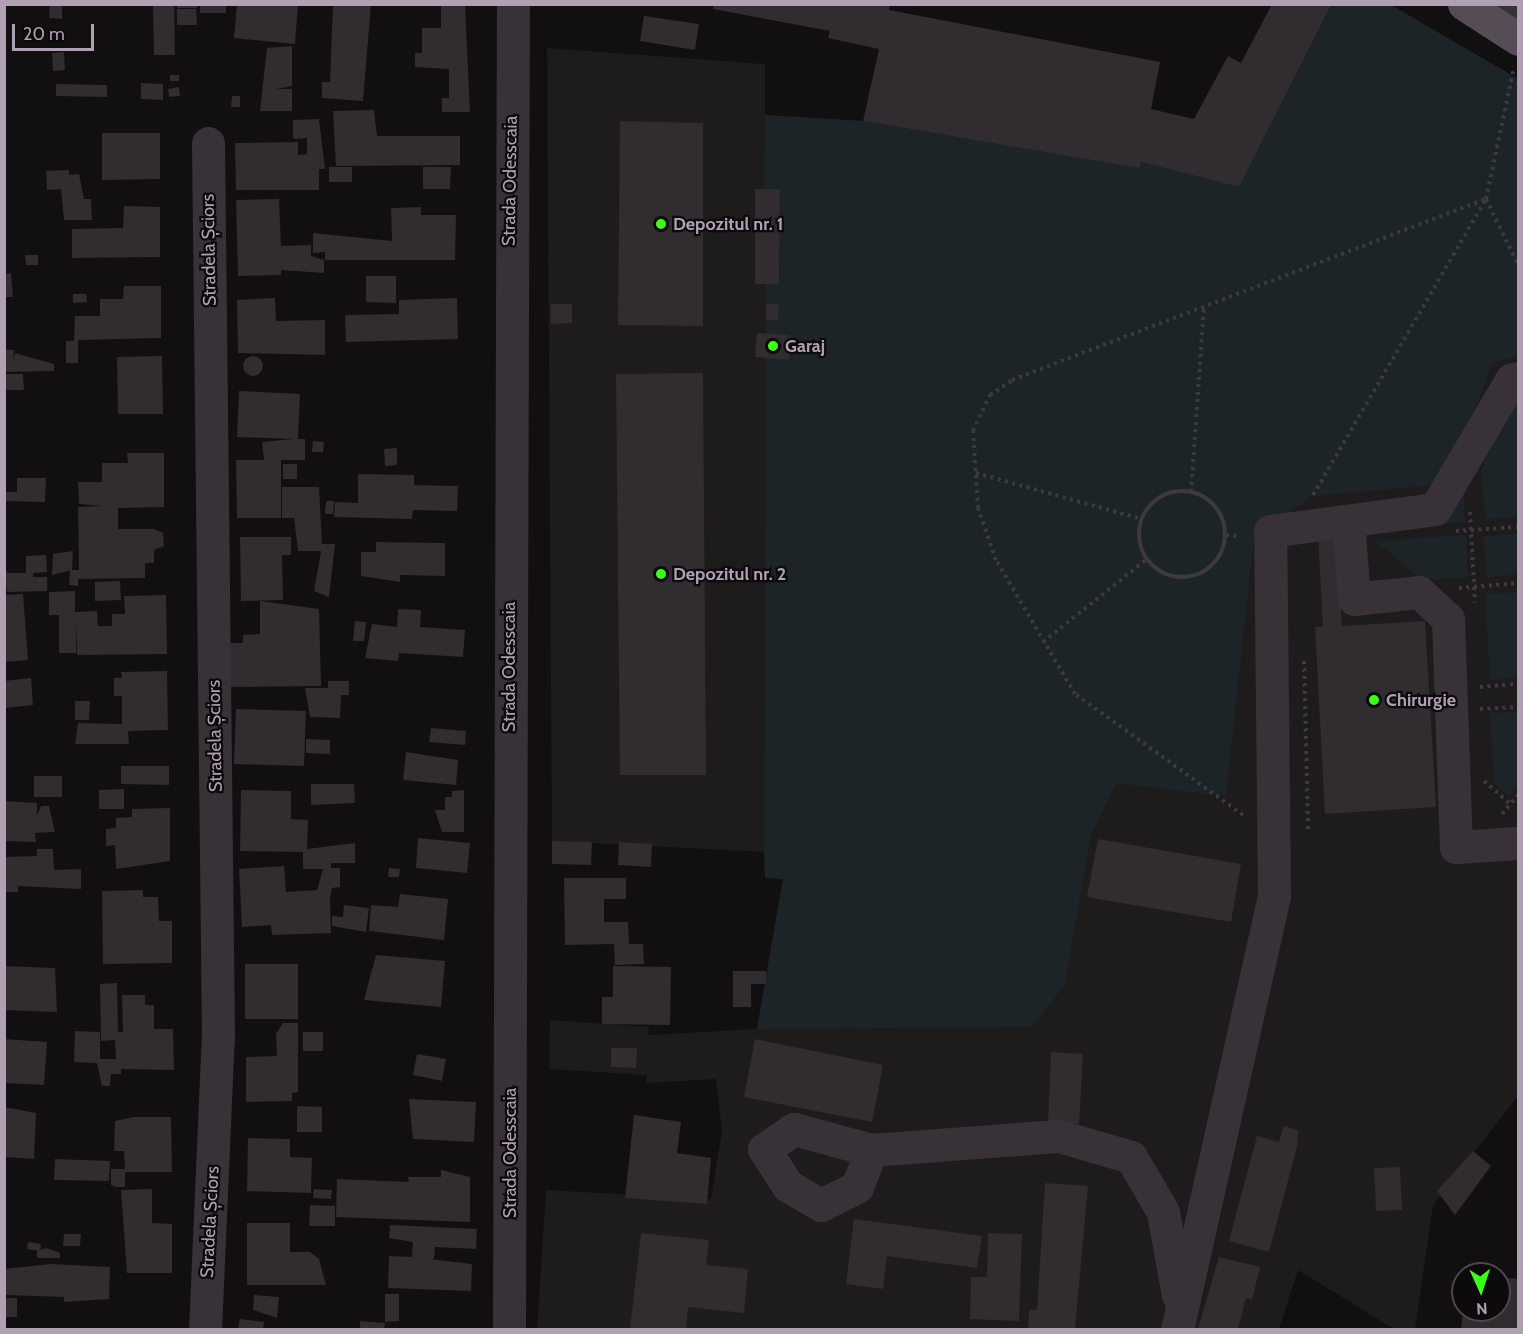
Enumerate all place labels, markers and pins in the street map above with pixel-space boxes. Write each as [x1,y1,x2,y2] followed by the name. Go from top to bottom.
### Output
[673,213,783,235] place label: Depozitul nr. 1
[654,217,668,231] marker: Depozitul nr. 1
[785,335,825,357] place label: Garaj
[766,339,780,353] marker: Garaj
[673,563,786,585] place label: Depozitul nr. 2
[654,567,668,581] marker: Depozitul nr. 2
[1386,689,1456,711] place label: Chirurgie
[1367,693,1381,707] marker: Chirurgie

